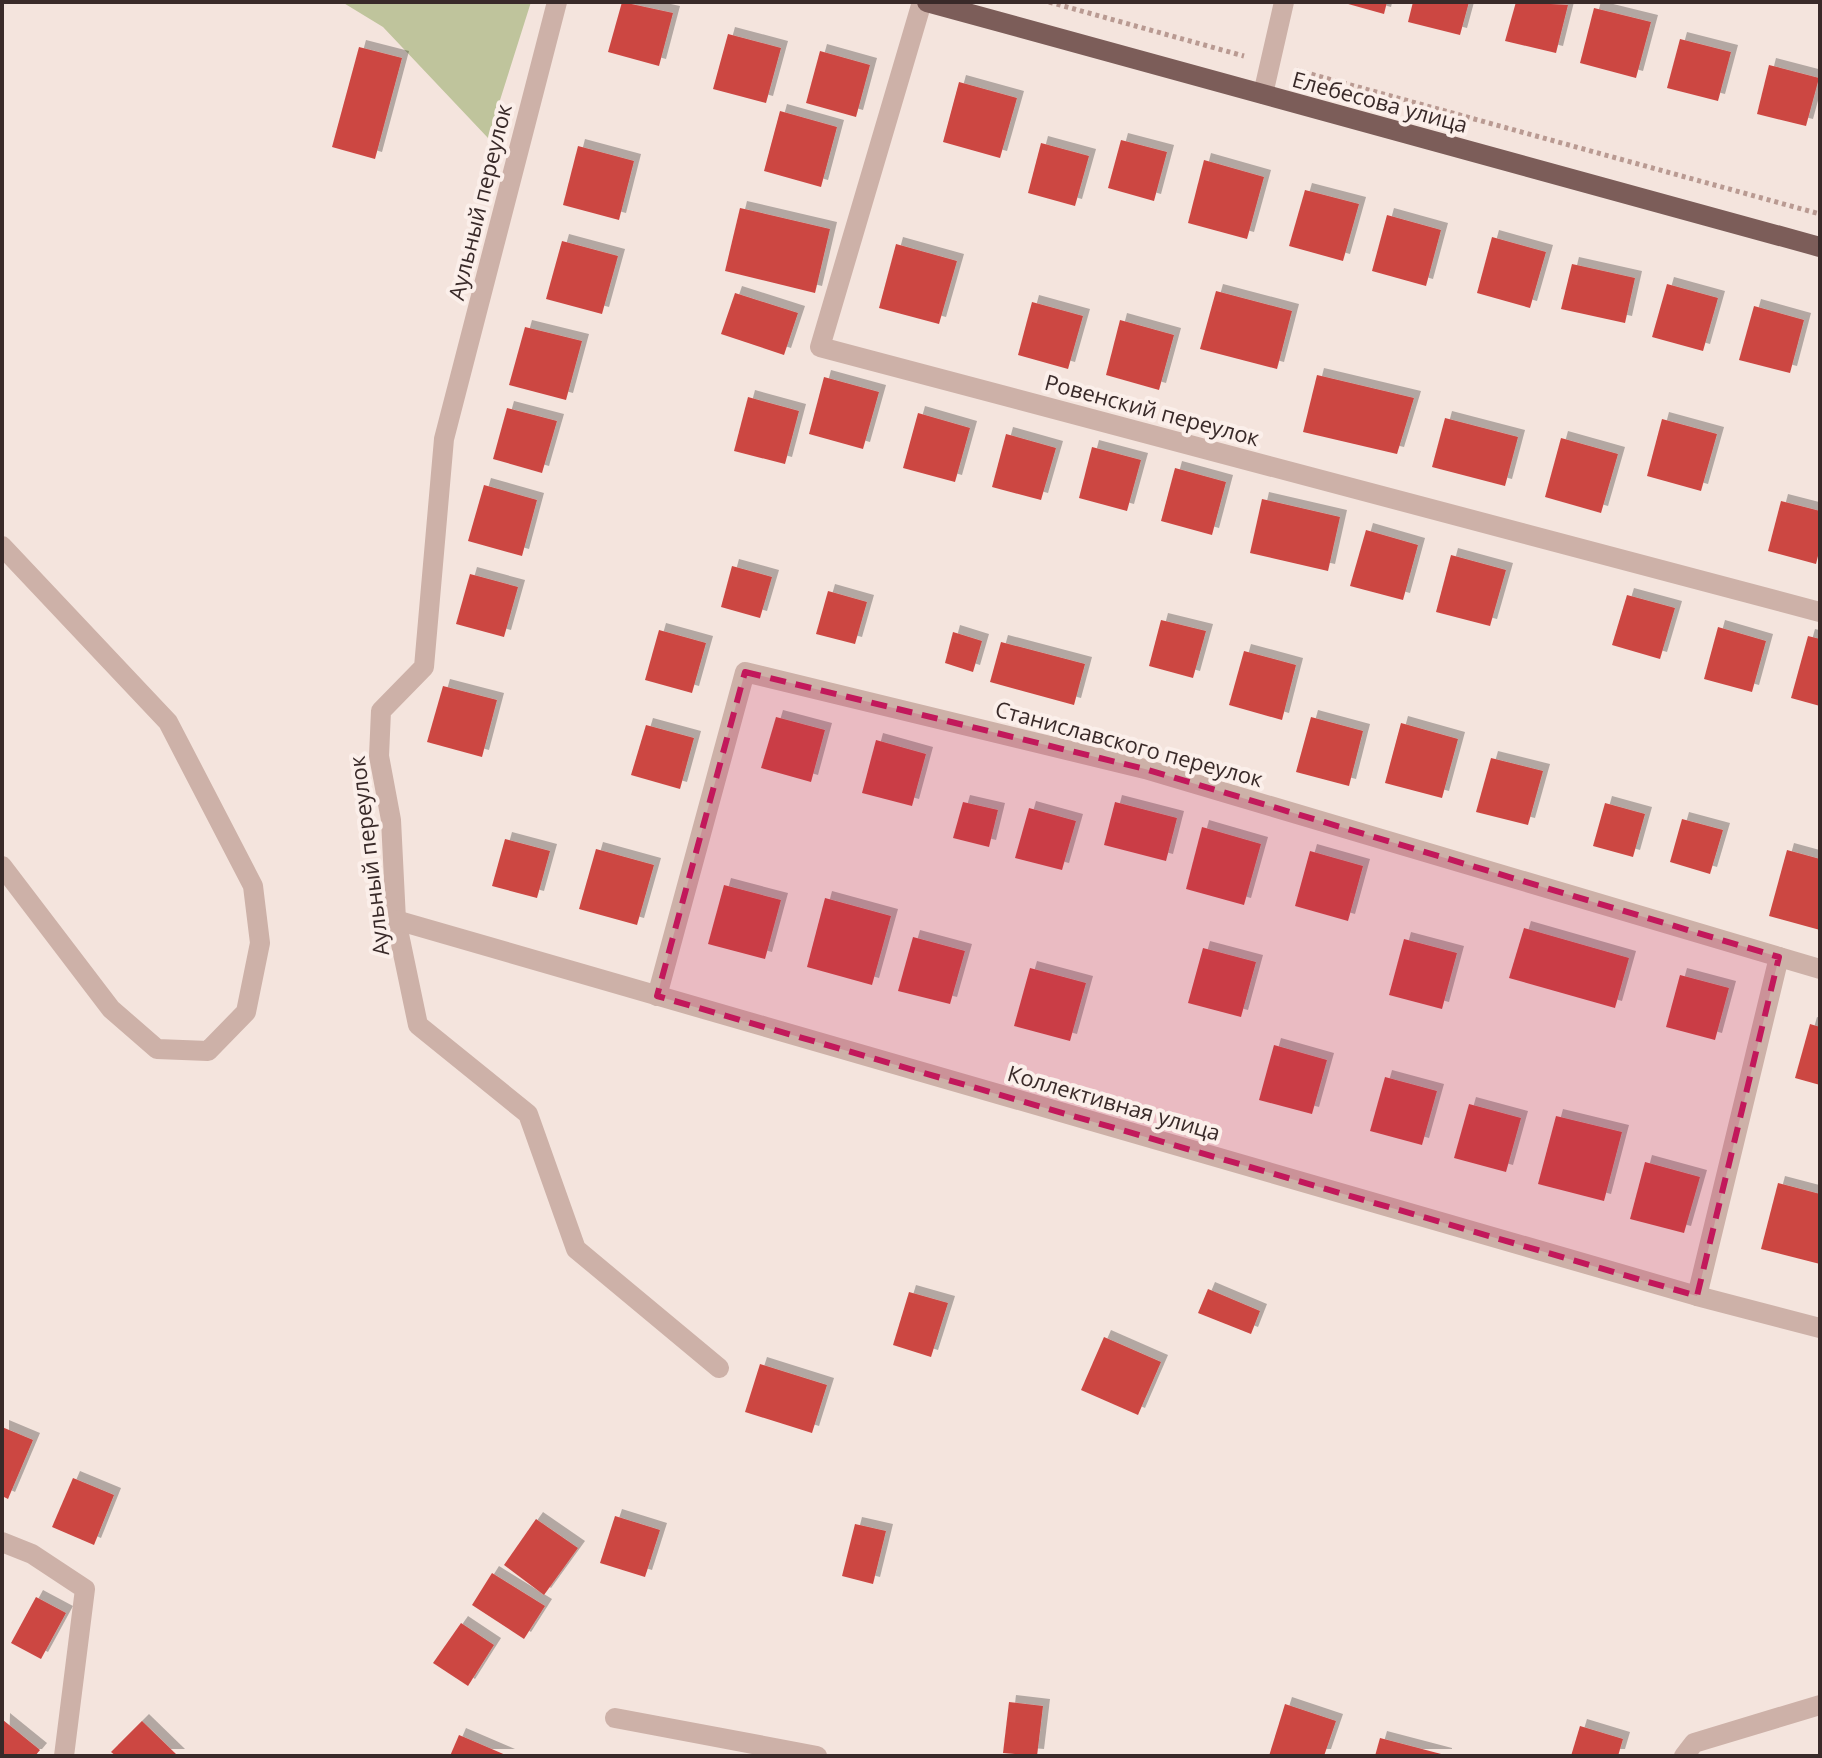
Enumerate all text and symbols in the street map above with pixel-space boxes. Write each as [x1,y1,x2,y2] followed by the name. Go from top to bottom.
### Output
[1289,63,1471,139] street label: Елебесова улица
[440,100,518,303] street label: Аульный переулок
[1042,366,1263,452] street label: Ровенский переулок
[992,693,1267,793] street label: Станиславского переулок
[341,754,395,958] street label: Аульный переулок
[1004,1057,1224,1147] street label: Коллективная улица

